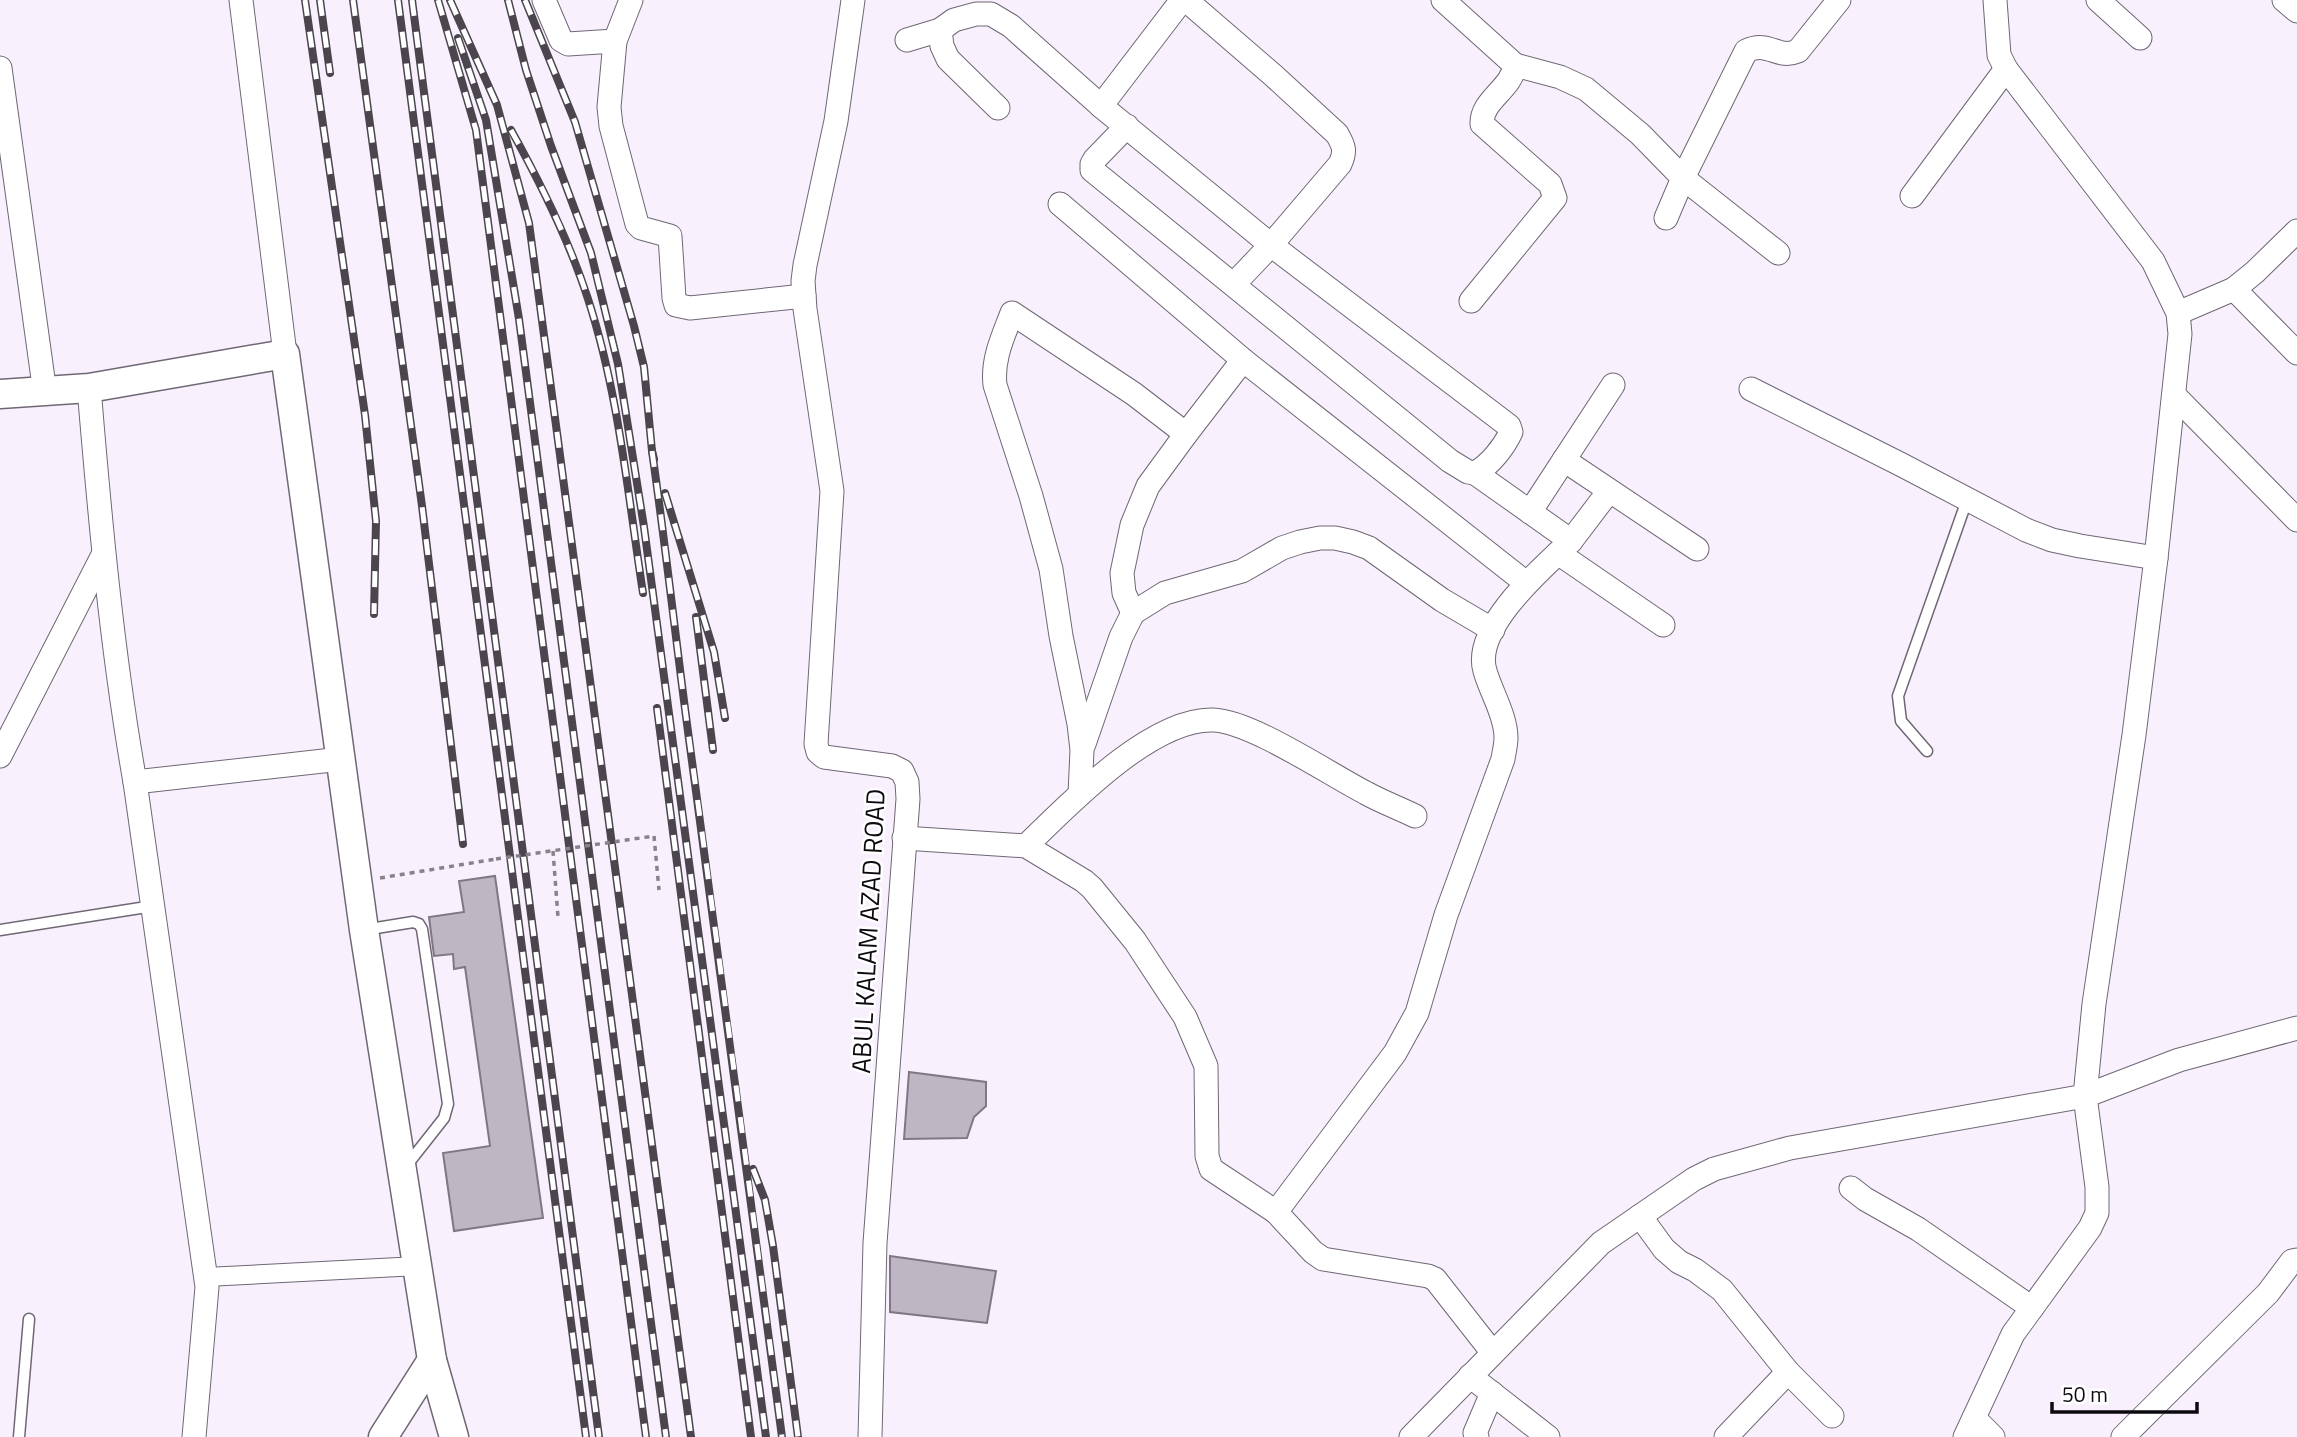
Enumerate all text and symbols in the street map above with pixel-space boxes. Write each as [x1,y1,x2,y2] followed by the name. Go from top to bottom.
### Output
[841,788,895,1074] street label: ABUL KALAM AZAD ROAD
[2052,1370,2197,1414] scale bar
[2062,1378,2108,1410] text: 50 m

